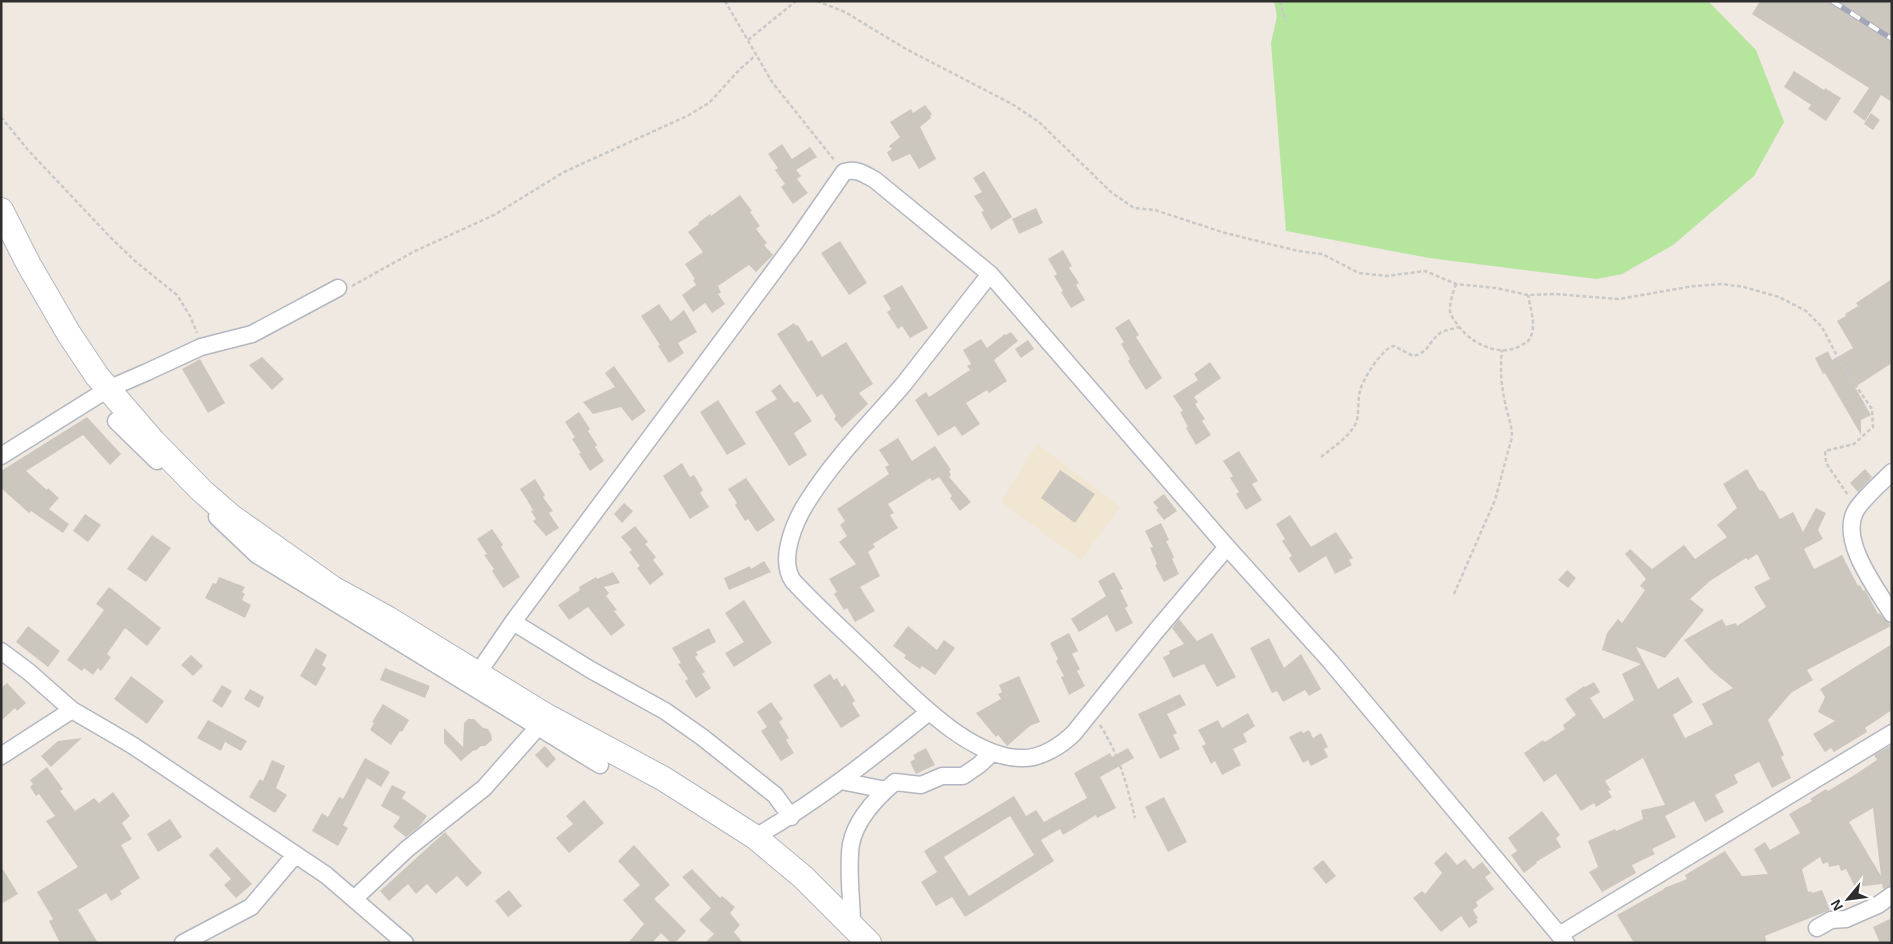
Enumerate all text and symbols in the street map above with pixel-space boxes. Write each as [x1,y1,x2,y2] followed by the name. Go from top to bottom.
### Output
[1823,874,1873,924] north arrow
[1827,897,1846,914] text: N

